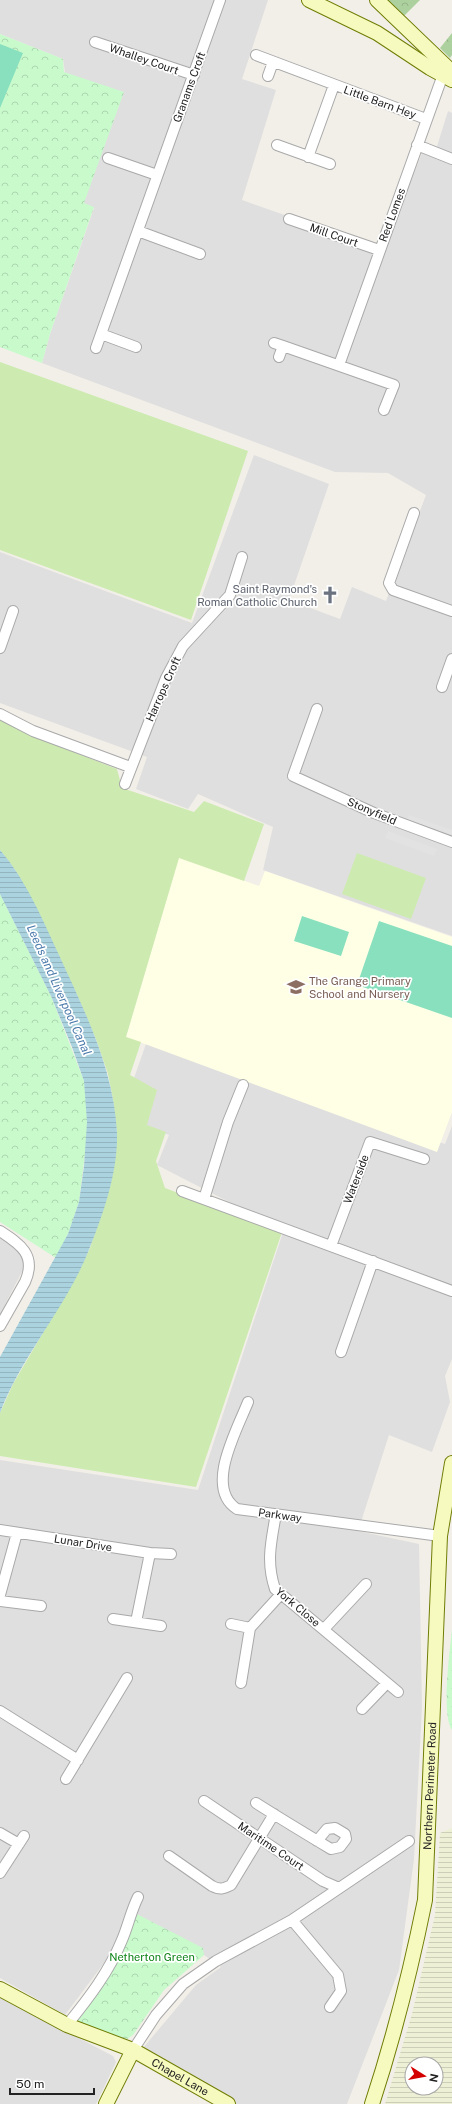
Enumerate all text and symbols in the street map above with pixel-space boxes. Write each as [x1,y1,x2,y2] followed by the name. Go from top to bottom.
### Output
[108,42,180,76] street label: Whalley Court
[171,50,207,124] street label: Granams Croft
[342,83,418,121] street label: Little Barn Hey
[377,186,407,244] street label: Red Lomes
[308,221,360,249] street label: Mill Court
[197,583,317,608] place label: Saint Raymond's Roman Catholic Church
[320,585,340,605] church icon: Saint Raymond's Roman Catholic Church
[143,655,183,723] street label: Harrops Croft
[345,795,399,827] street label: Stonyfield
[24,922,94,1058] water label: Leeds and Liverpool Canal
[309,975,411,1000] place label: The Grange Primary School and Nursery
[286,977,306,997] school or university icon: The Grange Primary School and Nursery
[341,1153,371,1205] street label: Waterside
[257,1506,303,1524] street label: Parkway
[53,1532,113,1554] street label: Lunar Drive
[273,1585,323,1629] street label: York Close
[421,1722,438,1850] street label: Northern Perimeter Road
[236,1820,306,1872] street label: Maritime Court
[109,1951,195,1963] park label: Netherton Green
[150,2056,211,2098] street label: Chapel Lane
[404,2056,444,2096] north arrow
[10,2070,94,2096] scale bar
[427,2073,441,2083] text: N
[16,2077,44,2091] text: 50 m

